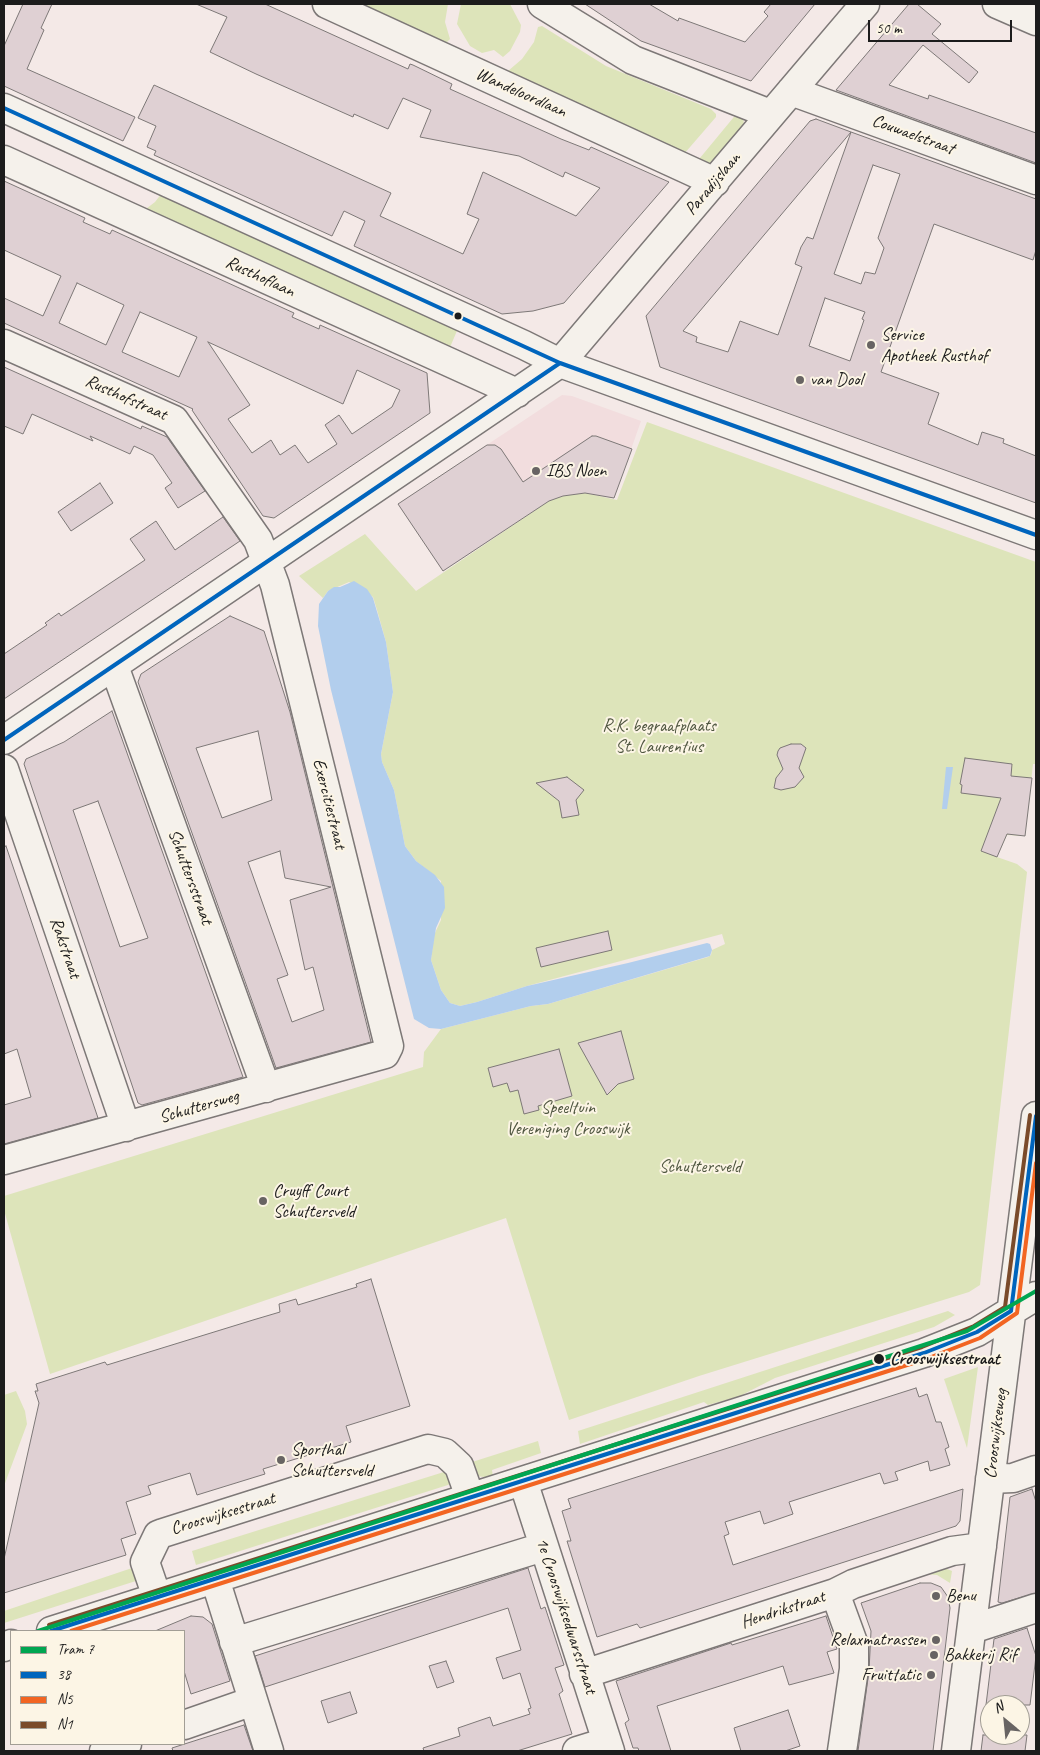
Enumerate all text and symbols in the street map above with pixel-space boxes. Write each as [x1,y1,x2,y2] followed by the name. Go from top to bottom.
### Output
[870,10,1014,42] scale bar
[876,19,902,38] text: 50 m
[472,63,570,123] street label: Wandeloordlaan
[869,110,957,160] street label: Couwaelstraat
[680,148,746,220] street label: Paradijslaan
[222,252,298,302] street label: Rusthoflaan
[453,311,463,321] unlabelled marker
[881,324,988,366] place label: Service Apotheek Rusthof
[865,339,877,351] marker: Service Apotheek Rusthof
[810,369,862,391] place label: van Dool
[82,370,170,426] street label: Rusthofstraat
[794,374,806,386] marker: van Dool
[546,460,606,482] place label: IBS Noen
[530,465,542,477] marker: IBS Noen
[602,715,716,758] park label: R.K. begraafplaats St. Laurentius
[307,756,351,852] street label: Exercitiestraat
[163,826,217,928] street label: Schuttersstraat
[45,915,85,981] street label: Rakstraat
[157,1085,241,1129] street label: Schuttersweg
[506,1097,630,1140] park label: Speeltuin Vereniging Crooswijk
[659,1156,741,1178] park label: Schuttersveld
[273,1180,355,1222] place label: Cruyff Court Schuttersveld
[257,1195,269,1207] marker: Cruyff Court Schuttersveld
[890,1348,1000,1370] place label: Crooswijksestraat
[872,1352,886,1366] marker: Crooswijksestraat
[980,1388,1012,1480] street label: Crooswijkseweg
[291,1439,373,1482] place label: Sporthal Schuttersveld
[275,1454,287,1466] marker: Sporthal Schuttersveld
[168,1488,278,1540] street label: Crooswijksestraat
[531,1535,601,1697] street label: 1e Crooswijksedwarsstraat
[946,1585,976,1607] place label: Benu
[738,1586,828,1634] street label: Hendrikstraat
[930,1590,942,1602] marker: Benu
[830,1629,926,1651] place label: Relaxmatrassen
[10,1630,185,1745] legend
[930,1634,942,1646] marker: Relaxmatrassen
[57,1640,94,1659] text: Tram 7
[944,1644,1017,1666] place label: Bakkerij Rif
[928,1649,940,1661] marker: Bakkerij Rif
[861,1664,921,1686] place label: Fruittatic
[57,1665,71,1684] text: 38
[925,1669,937,1681] marker: Fruittatic
[57,1690,73,1709] text: N5
[980,1695,1030,1745] north arrow
[990,1698,1006,1717] text: N
[57,1715,73,1734] text: N1

